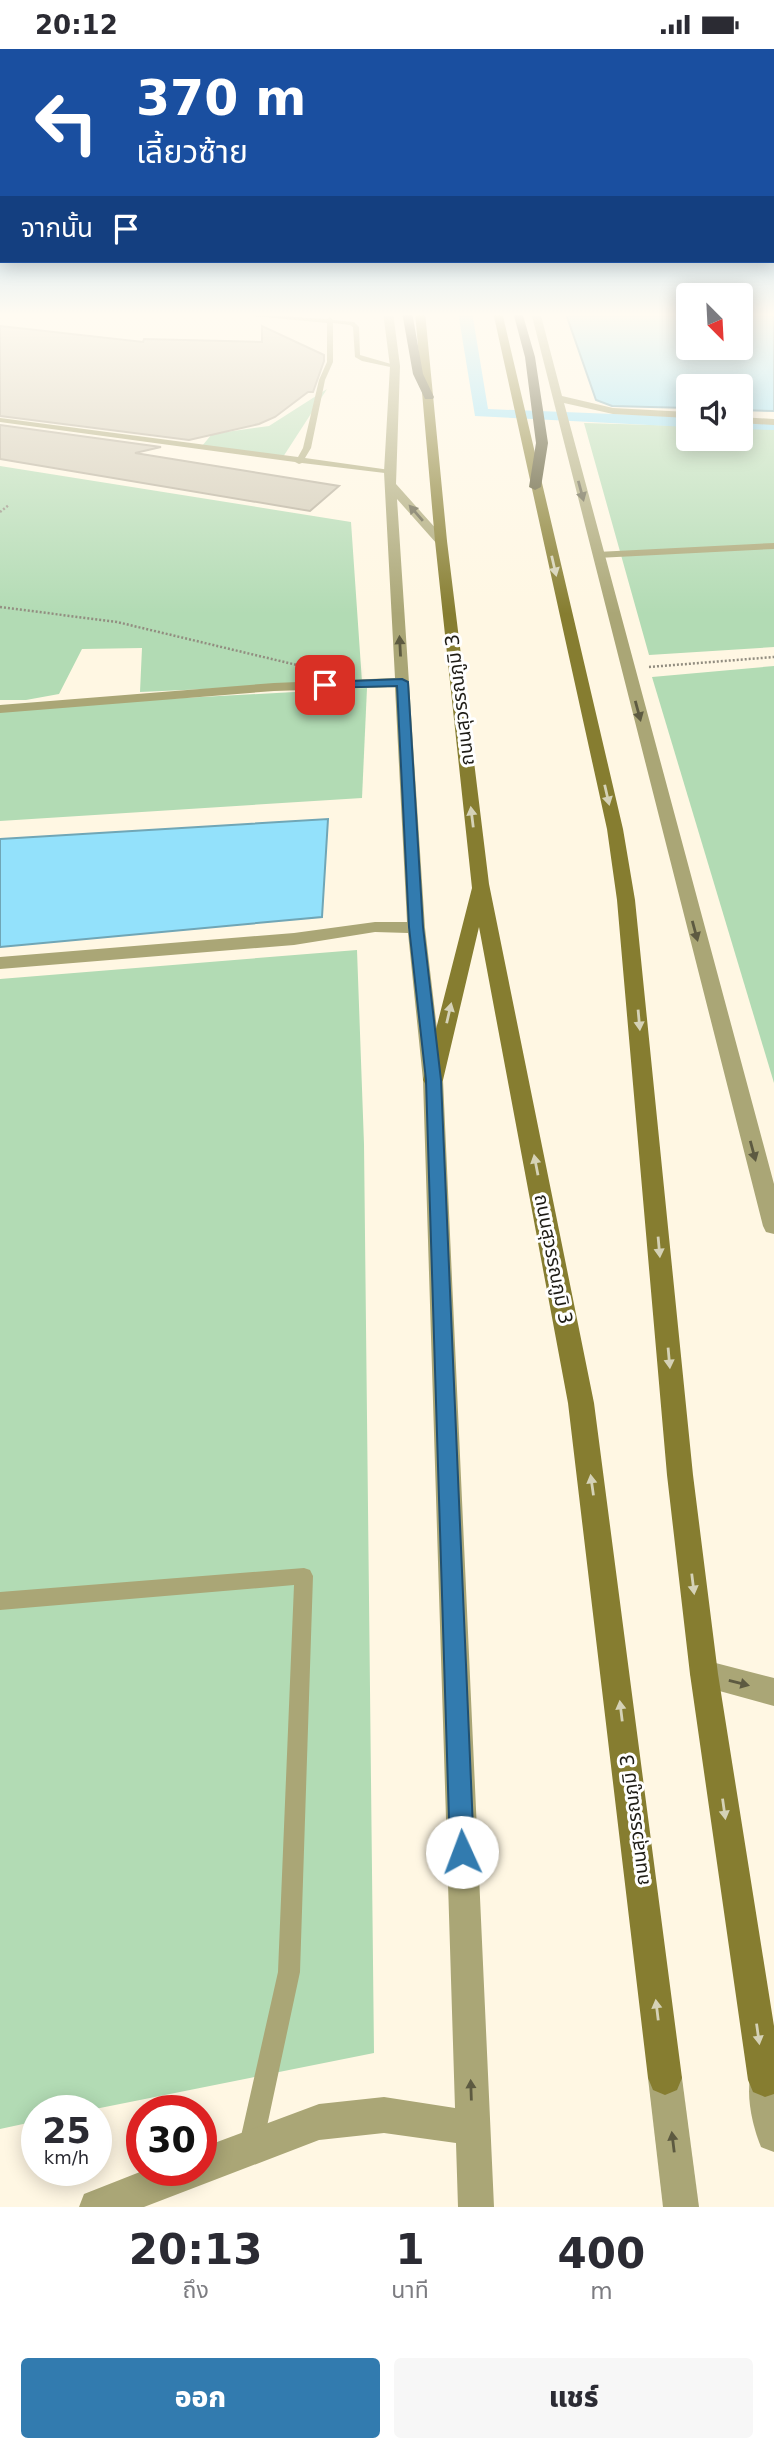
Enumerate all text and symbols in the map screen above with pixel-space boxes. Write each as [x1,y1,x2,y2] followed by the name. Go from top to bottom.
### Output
[35,10,118,40] text: 20:12
[136,70,306,127] text: 370 m
[21,77,112,168] icon: left
[136,133,248,171] text: เลี้ยวซ้าย
[107,210,145,248] icon: arrive
[21,213,93,243] text: จากนั้น
[676,283,752,361] north arrow
[676,283,753,451] map controls
[676,374,753,451] button: sound
[576,481,586,502] one-way arrow
[409,505,425,522] one-way arrow
[548,555,559,577] one-way arrow
[440,633,480,767] street label: ถนนสุวรรณภูมิ 3
[394,634,405,656] one-way arrow
[295,655,355,715] pin
[306,666,344,704] icon: arrive
[633,700,644,722] one-way arrow
[602,785,613,807] one-way arrow
[467,805,478,827] one-way arrow
[690,920,701,942] one-way arrow
[444,1002,455,1024] one-way arrow
[634,1010,645,1032] one-way arrow
[749,1141,759,1162] one-way arrow
[531,1154,542,1176] one-way arrow
[529,1192,577,1326] street label: ถนนสุวรรณภูมิ 3
[654,1236,665,1258] one-way arrow
[664,1347,675,1369] one-way arrow
[587,1474,598,1496] one-way arrow
[688,1573,699,1595] one-way arrow
[728,1678,750,1689] one-way arrow
[615,1700,626,1722] one-way arrow
[615,1753,655,1887] street label: ถนนสุวรรณภูมิ 3
[719,1798,730,1820] one-way arrow
[425,1815,499,1889] position arrow
[651,1999,662,2021] one-way arrow
[753,2023,764,2045] one-way arrow
[466,2079,477,2101] one-way arrow
[126,2095,217,2186] speed limit sign: 30
[42,2111,91,2151] text: 25
[667,2131,678,2153] one-way arrow
[44,2147,89,2168] text: km/h
[129,2225,262,2274] text: 20:13
[395,2225,425,2274] text: 1
[558,2229,645,2278] text: 400
[183,2277,209,2303] text: ถึง
[391,2277,429,2303] text: นาที
[590,2278,613,2304] text: m
[21,2358,380,2438] button: ออก
[394,2358,753,2438] button: แชร์

